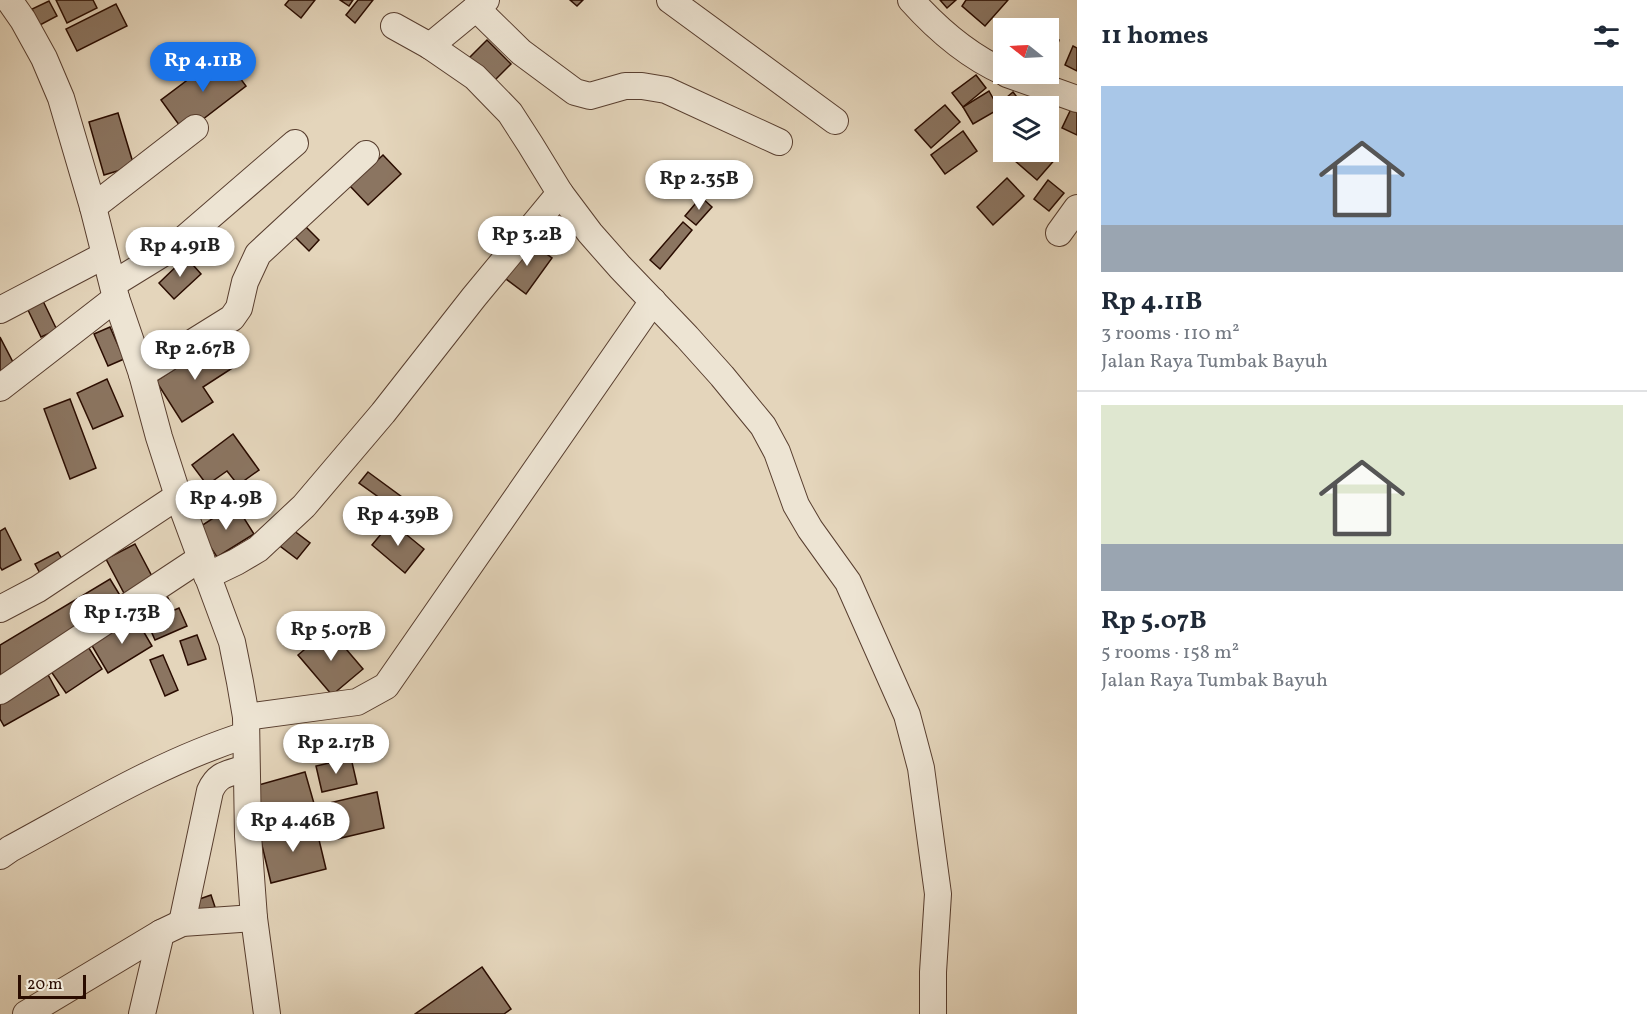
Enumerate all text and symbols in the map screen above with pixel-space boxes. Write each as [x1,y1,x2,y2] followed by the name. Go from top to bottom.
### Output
[993,18,1059,84] north arrow
[993,18,1059,162] map controls
[1101,18,1208,54] text: 11 homes
[1590,20,1623,53] icon: filters
[141,42,265,93] pin: Rp 4.11B
[164,47,242,75] text: Rp 4.11B
[993,96,1059,162] button: layers
[1308,125,1416,233] icon: home
[637,160,761,211] pin: Rp 2.35B
[659,165,739,193] text: Rp 2.35B
[472,216,582,267] pin: Rp 3.2B
[492,221,562,249] text: Rp 3.2B
[118,227,242,278] pin: Rp 4.91B
[140,232,220,260] text: Rp 4.91B
[1101,284,1202,320] text: Rp 4.11B
[1101,320,1240,348] text: 3 rooms · 110 m²
[133,330,257,381] pin: Rp 2.67B
[155,335,235,363] text: Rp 2.67B
[1101,348,1328,376] text: Jalan Raya Tumbak Bayuh
[1308,444,1416,552] icon: home
[171,480,281,531] pin: Rp 4.9B
[190,485,262,513] text: Rp 4.9B
[336,496,460,547] pin: Rp 4.39B
[357,501,439,529] text: Rp 4.39B
[60,594,184,645] pin: Rp 1.73B
[84,599,160,627] text: Rp 1.73B
[1101,603,1207,639] text: Rp 5.07B
[269,611,393,662] pin: Rp 5.07B
[290,616,372,644] text: Rp 5.07B
[1101,639,1239,667] text: 5 rooms · 158 m²
[1101,667,1328,695] text: Jalan Raya Tumbak Bayuh
[274,724,398,775] pin: Rp 2.17B
[297,729,375,757] text: Rp 2.17B
[231,802,355,853] pin: Rp 4.46B
[251,807,335,835] text: Rp 4.46B
[18,972,86,1000] scale bar
[27,974,62,996] text: 20 m

